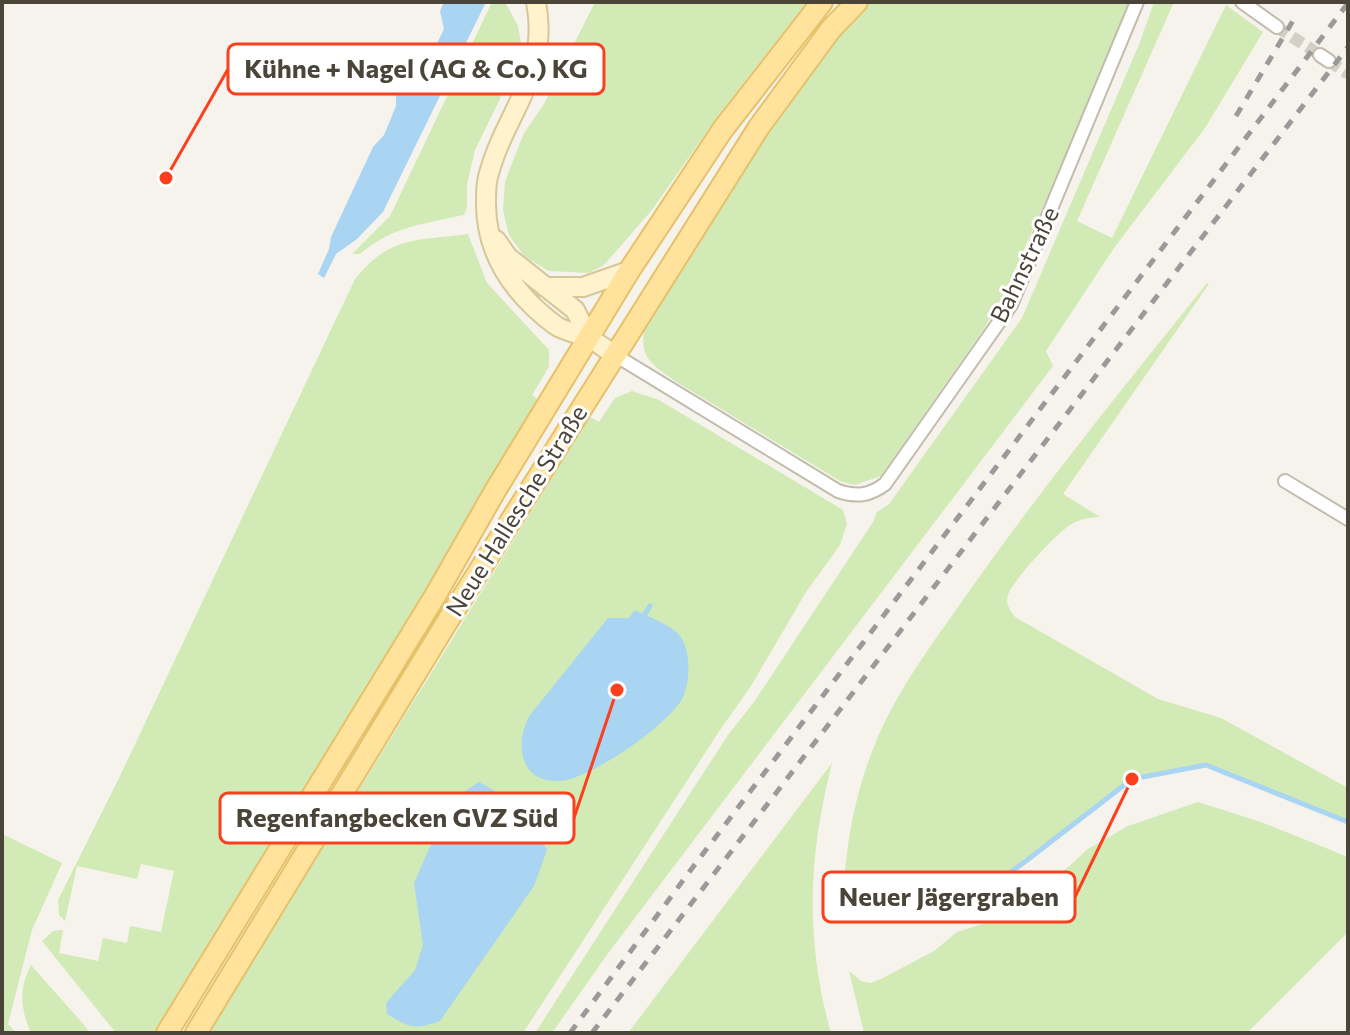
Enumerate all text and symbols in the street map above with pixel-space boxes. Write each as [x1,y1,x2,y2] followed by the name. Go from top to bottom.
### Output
[228,44,604,94] callout: Kühne + Nagel (AG & Co.) KG
[244,52,588,83] text: Kühne + Nagel (AG & Co.) KG
[983,202,1064,327] street label: Bahnstraße
[439,399,593,621] street label: Neue Hallesche Straße
[220,793,574,843] callout: Regenfangbecken GVZ Süd
[236,801,558,832] text: Regenfangbecken GVZ Süd
[823,872,1075,922] callout: Neuer Jägergraben
[839,880,1059,911] text: Neuer Jägergraben

